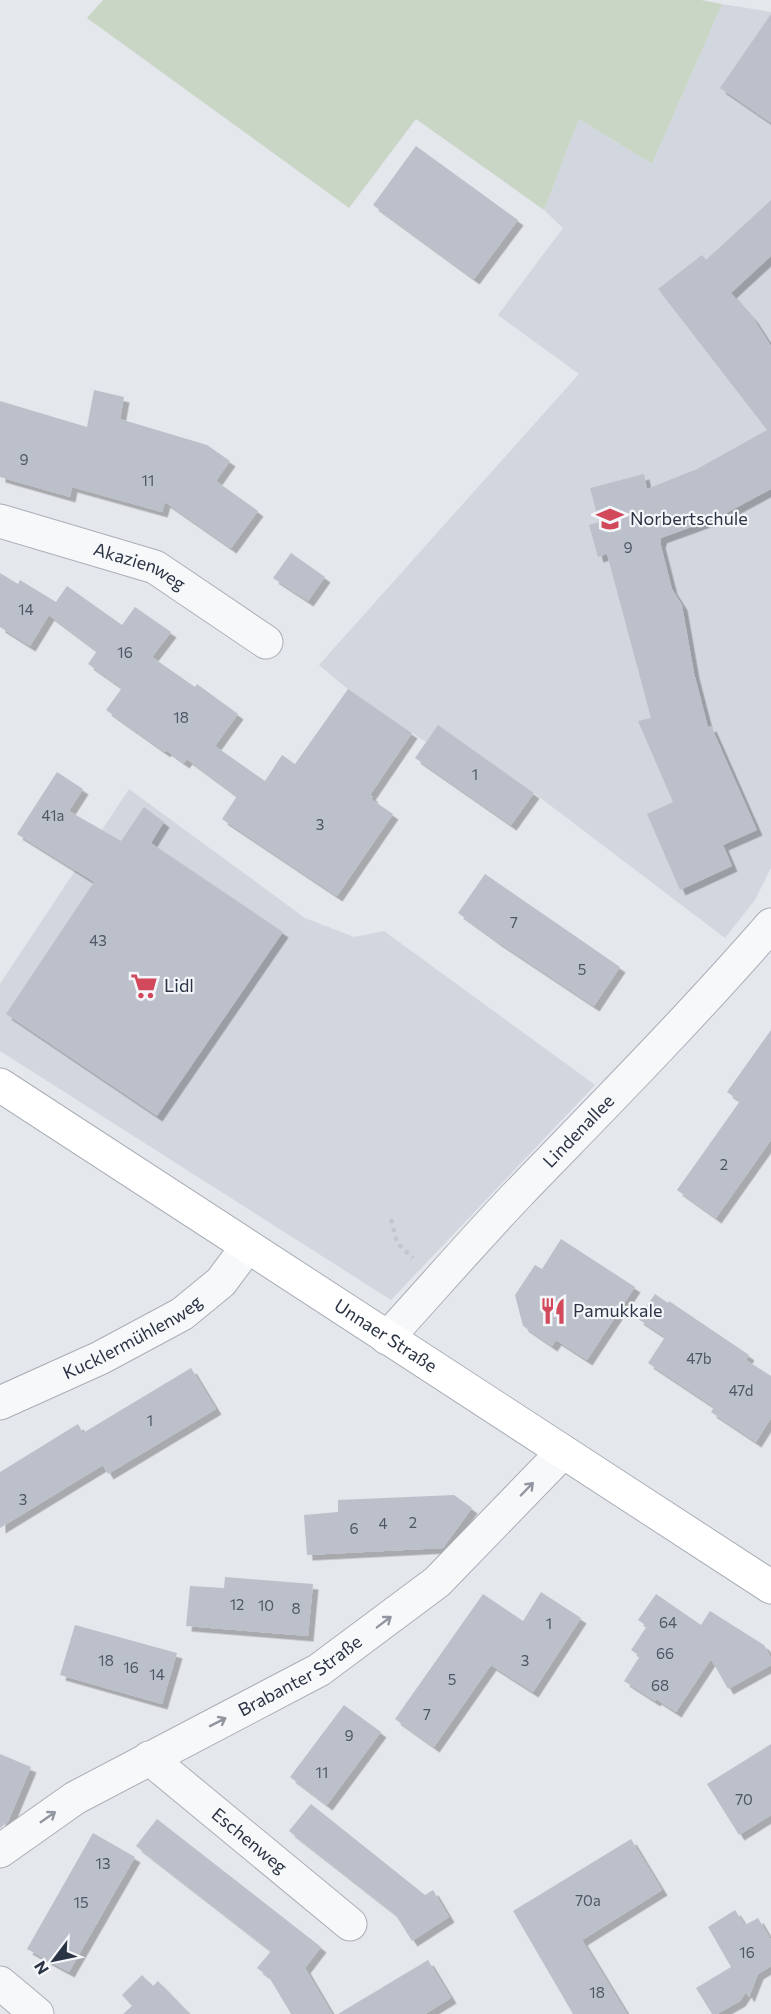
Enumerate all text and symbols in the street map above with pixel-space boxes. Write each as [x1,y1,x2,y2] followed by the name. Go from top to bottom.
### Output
[19,450,29,468] house number: 9
[142,471,154,489] house number: 11
[595,504,625,534] school or university icon: Norbertschule
[630,507,748,529] place label: Norbertschule
[91,537,190,595] street label: Akazienweg
[623,538,633,556] house number: 9
[18,600,34,618] house number: 14
[117,643,133,661] house number: 16
[173,708,189,726] house number: 18
[472,765,478,783] house number: 1
[42,806,64,824] house number: 41a
[316,815,324,833] house number: 3
[510,913,518,931] house number: 7
[89,931,107,949] house number: 43
[578,960,586,978] house number: 5
[129,971,159,1001] supermarket icon: Lidl
[164,974,194,996] place label: Lidl
[538,1090,618,1172] street label: Lindenallee
[720,1155,728,1173] house number: 2
[59,1290,206,1383] street label: Kucklermühlenweg
[331,1294,441,1377] street label: Unnaer Straße
[538,1296,568,1326] restaurant icon: Pamukkale
[573,1299,662,1321] place label: Pamukkale
[686,1349,712,1367] house number: 47b
[729,1381,753,1399] house number: 47d
[147,1411,153,1429] house number: 1
[519,1482,534,1497] one-way arrow
[19,1490,27,1508] house number: 3
[409,1513,417,1531] house number: 2
[379,1514,388,1532] house number: 4
[349,1519,359,1537] house number: 6
[230,1595,244,1613] house number: 12
[258,1596,274,1614] house number: 10
[291,1599,301,1617] house number: 8
[659,1613,677,1631] house number: 64
[546,1614,552,1632] house number: 1
[376,1615,392,1628] one-way arrow
[234,1630,366,1720] street label: Brabanter Straße
[656,1644,674,1662] house number: 66
[98,1651,114,1669] house number: 18
[521,1651,529,1669] house number: 3
[123,1658,139,1676] house number: 16
[149,1665,165,1683] house number: 14
[448,1670,456,1688] house number: 5
[651,1676,669,1694] house number: 68
[423,1705,431,1723] house number: 7
[209,1716,227,1728] one-way arrow
[344,1726,354,1744] house number: 9
[316,1763,328,1781] house number: 11
[735,1790,753,1808] house number: 70
[208,1803,292,1878] street label: Eschenweg
[39,1811,55,1823] one-way arrow
[96,1854,110,1872] house number: 13
[575,1891,601,1909] house number: 70a
[73,1893,89,1911] house number: 15
[24,1930,84,1990] north arrow
[739,1943,755,1961] house number: 16
[30,1958,52,1978] text: N
[589,1983,605,2001] house number: 18

